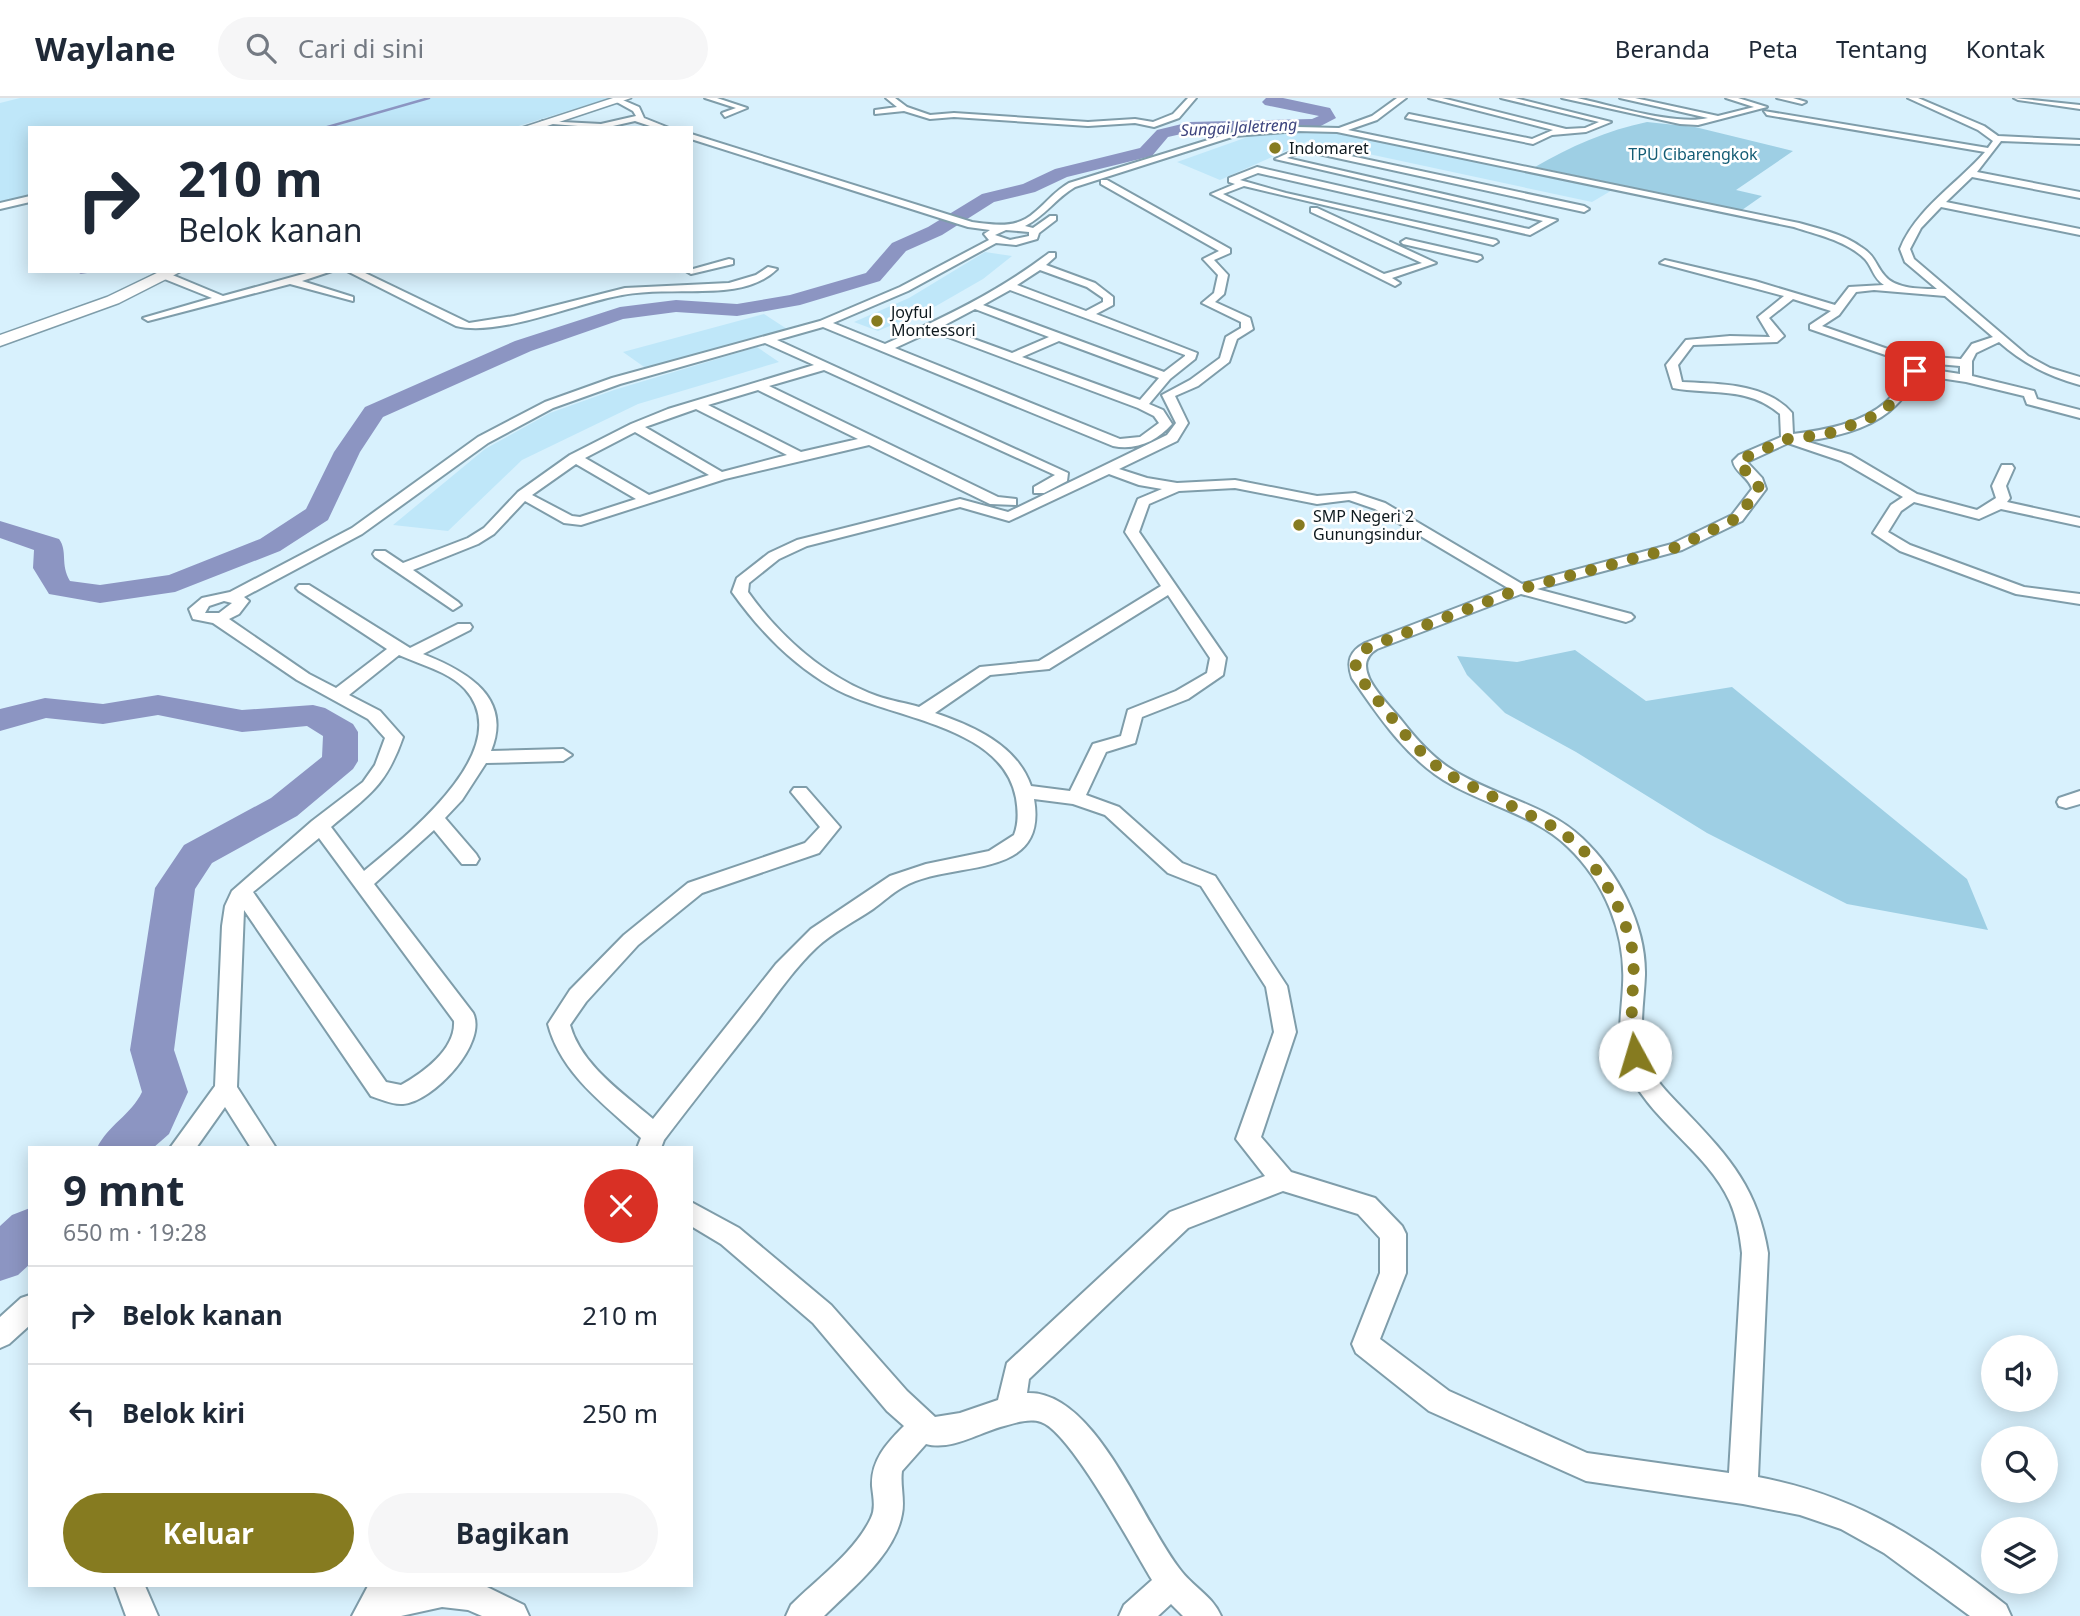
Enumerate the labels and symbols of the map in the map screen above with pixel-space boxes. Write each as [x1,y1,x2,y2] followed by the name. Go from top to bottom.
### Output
[1180,113,1298,141] water label: Sungai Jaletreng
[1289,137,1369,159] place label: Indomaret
[1267,140,1283,156] marker: Indomaret
[1628,143,1758,165] park label: TPU Cibarengkok
[889,301,976,341] place label: Joyful Montessori
[869,313,885,329] marker: Joyful Montessori
[1885,341,1945,401] pin
[1313,505,1422,545] place label: SMP Negeri 2 Gunungsindur
[1291,517,1307,533] marker: SMP Negeri 2 Gunungsindur
[1598,1018,1672,1092] position arrow

